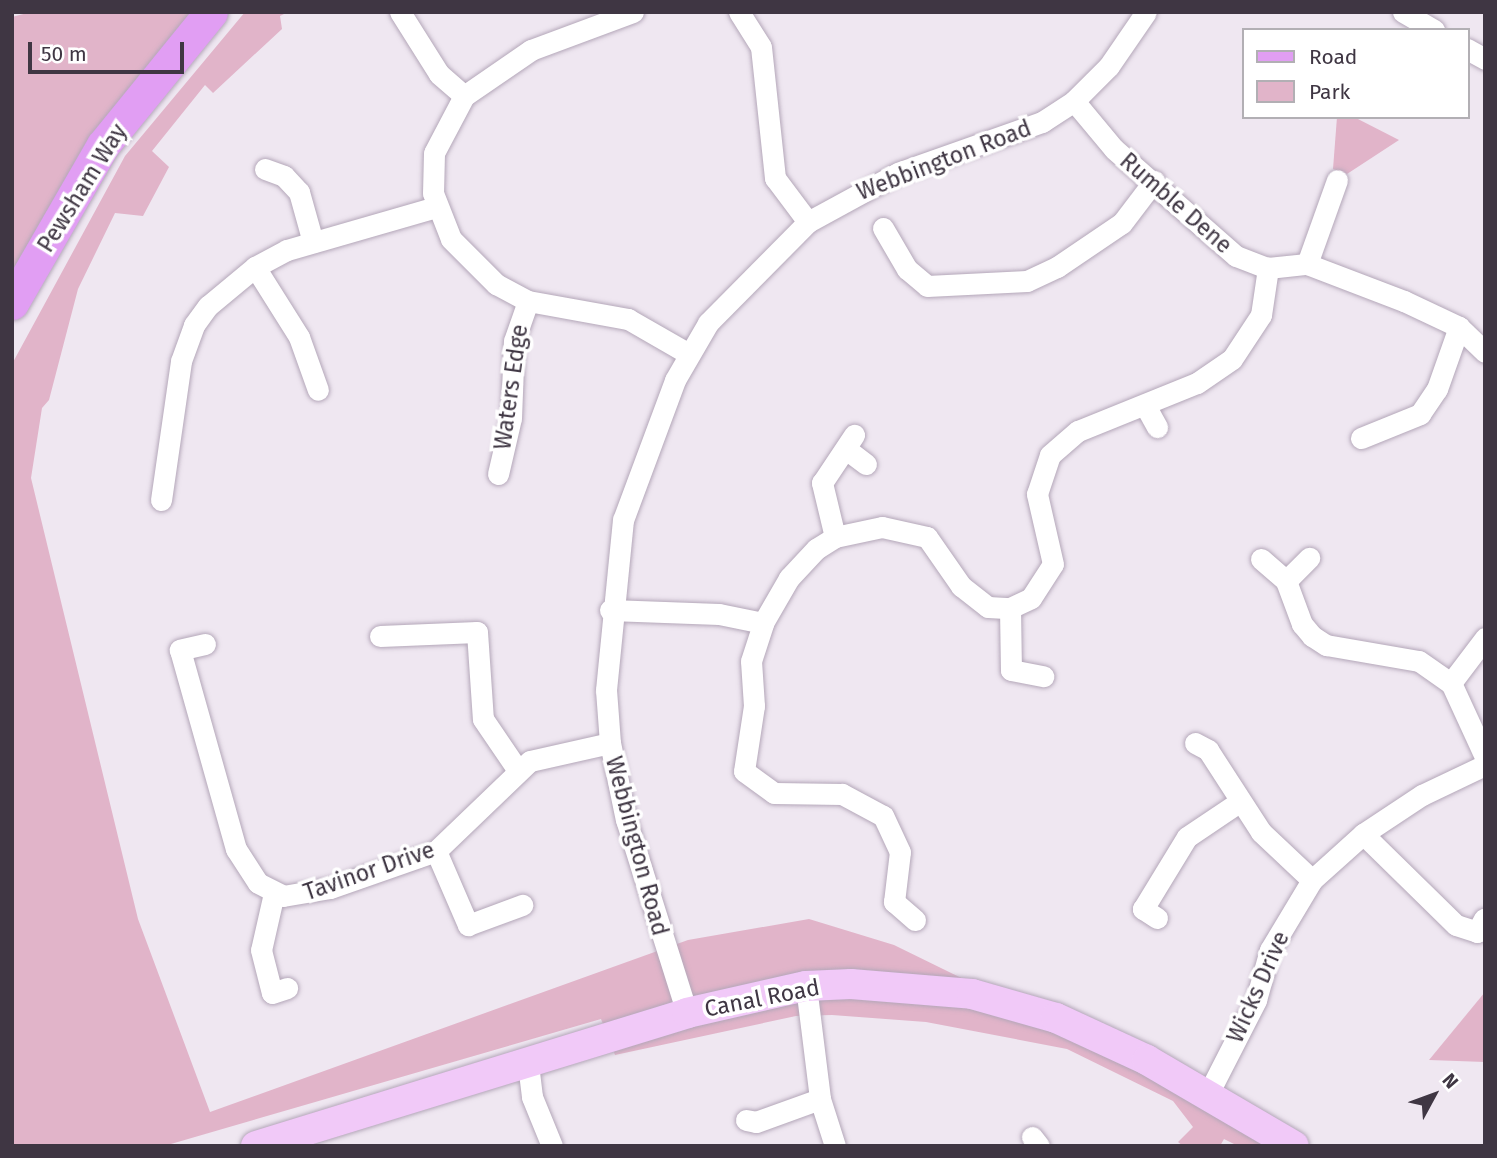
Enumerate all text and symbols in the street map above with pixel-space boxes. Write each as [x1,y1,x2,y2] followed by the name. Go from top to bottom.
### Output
[32,28,187,72] scale bar
[1242,28,1469,119] legend
[41,41,87,67] text: 50 m
[1309,44,1357,70] text: Road
[1309,79,1350,105] text: Park
[853,114,1035,206] street label: Webbington Road
[32,119,132,257] street label: Pewsham Way
[1114,147,1238,259] street label: Rumble Dene
[489,322,533,452] street label: Waters Edge
[600,753,674,939] street label: Webbington Road
[300,836,438,906] street label: Tavinor Drive
[1221,927,1295,1047] street label: Wicks Drive
[702,973,822,1023] street label: Canal Road
[1399,1060,1469,1130] north arrow
[1437,1069,1463,1093] text: N

